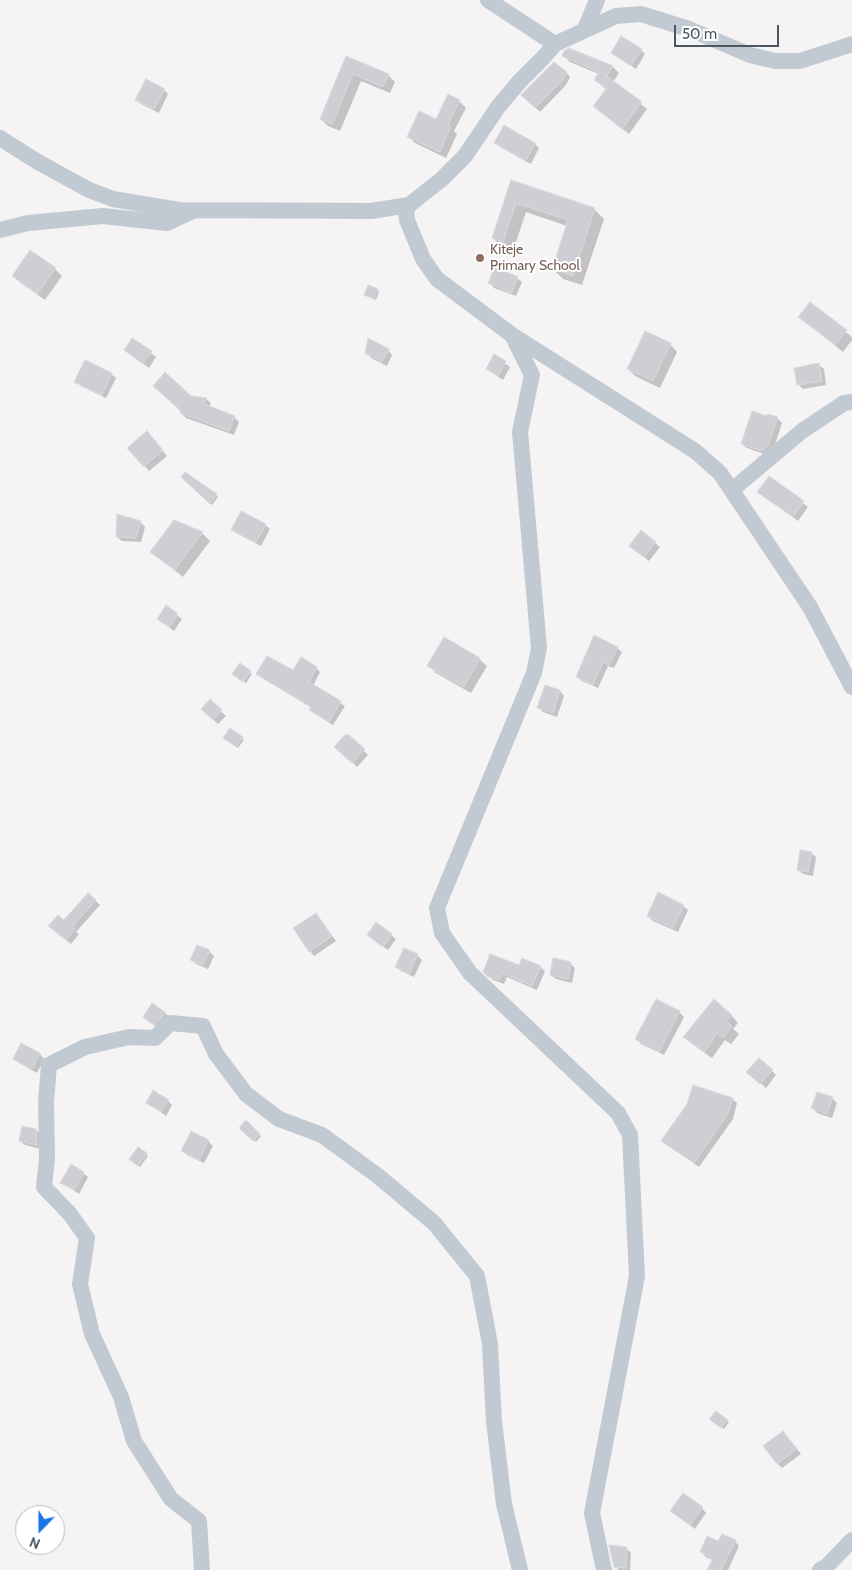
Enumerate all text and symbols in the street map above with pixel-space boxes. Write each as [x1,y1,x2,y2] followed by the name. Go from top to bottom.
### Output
[677,15,782,47] scale bar
[682,25,717,43] text: 50 m
[490,242,580,274] place label: Kiteje Primary School
[474,252,486,264] marker: Kiteje Primary School
[15,1505,65,1555] north arrow
[27,1533,43,1553] text: N

